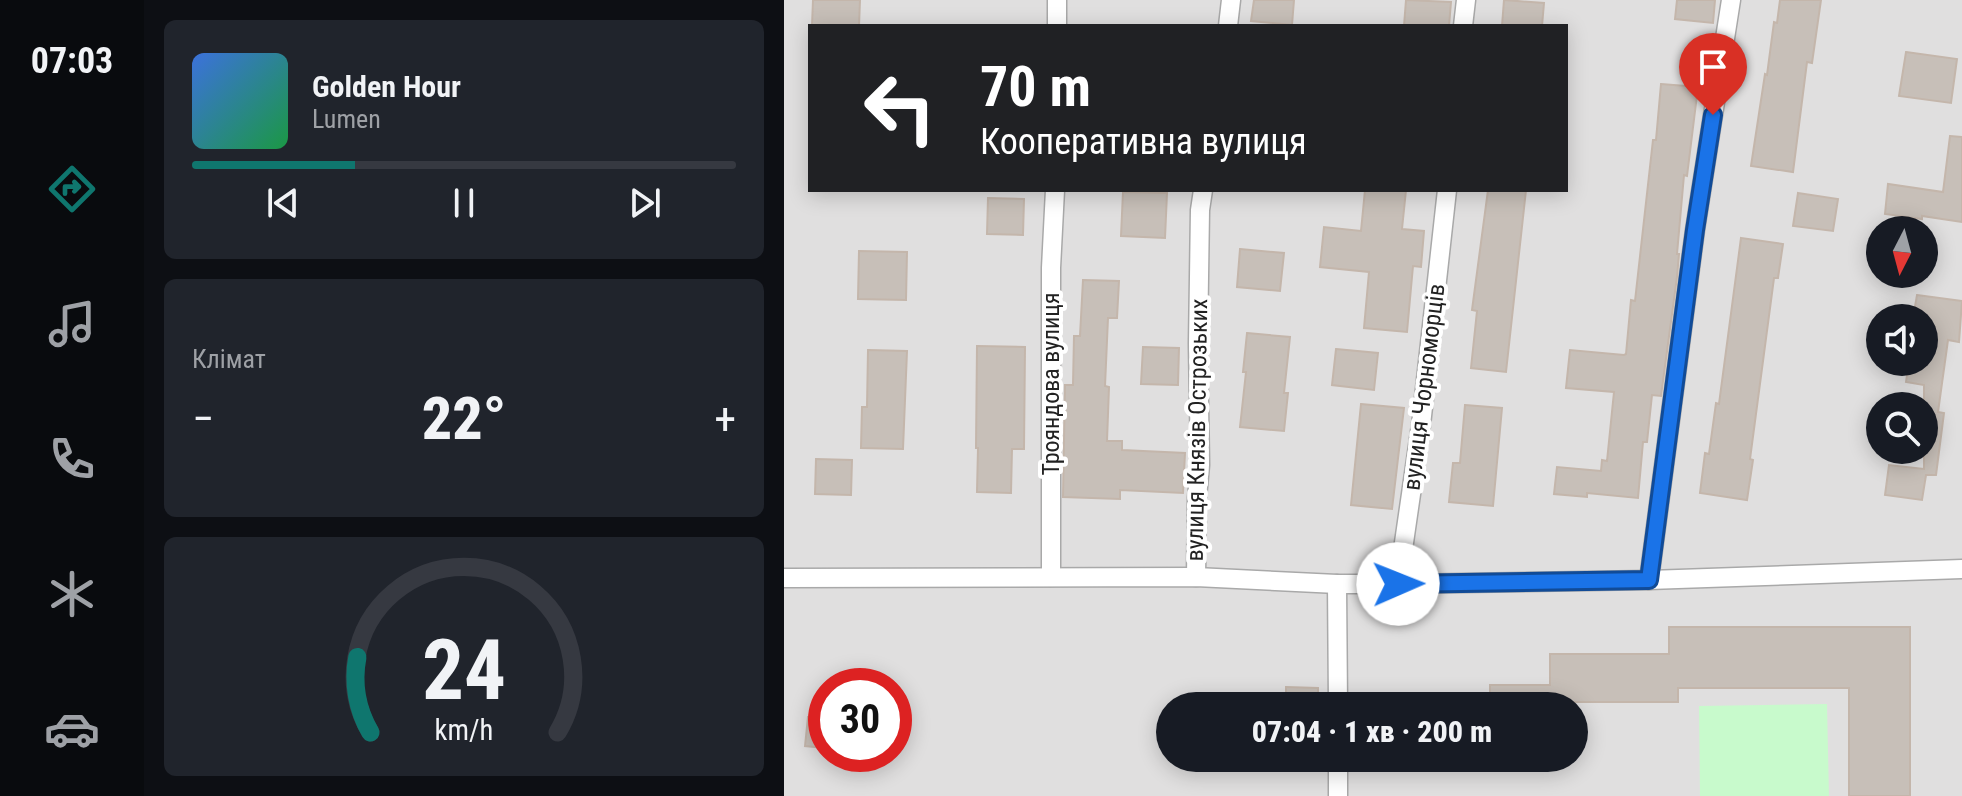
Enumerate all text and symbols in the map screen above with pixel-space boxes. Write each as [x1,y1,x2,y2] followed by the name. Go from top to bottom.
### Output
[1679,33,1747,115] pin
[31,40,113,82] text: 07:03
[1691,45,1735,89] icon: arrive
[980,54,1091,120] text: 70 m
[848,56,952,160] icon: left
[312,69,461,104] text: Golden Hour
[312,104,381,134] text: Lumen
[980,121,1307,163] text: Кооперативна вулиця
[44,161,100,217] icon: directions
[261,181,305,225] icon: previous
[442,181,486,225] icon: pause
[623,181,667,225] icon: next
[1866,216,1938,288] north arrow
[1866,216,1938,464] map controls
[1397,282,1451,492] street label: вулиця Чорноморців
[1037,292,1065,476] street label: Трояндова вулиця
[44,296,100,352] icon: music
[1181,298,1213,562] street label: вулиця Князів Острозьких
[1866,304,1938,376] button: sound
[192,344,266,374] text: Клімат
[422,383,506,454] text: 22°
[1866,392,1938,464] button: search
[192,393,214,445] text: −
[714,393,736,445] text: +
[44,431,100,487] icon: phone
[1356,542,1440,626] position arrow
[44,566,100,622] icon: climate
[422,621,506,718] text: 24
[808,668,912,772] speed limit sign: 30
[44,701,100,757] icon: car
[435,713,493,747] text: km/h
[1252,714,1492,749] text: 07:04 · 1 хв · 200 m

